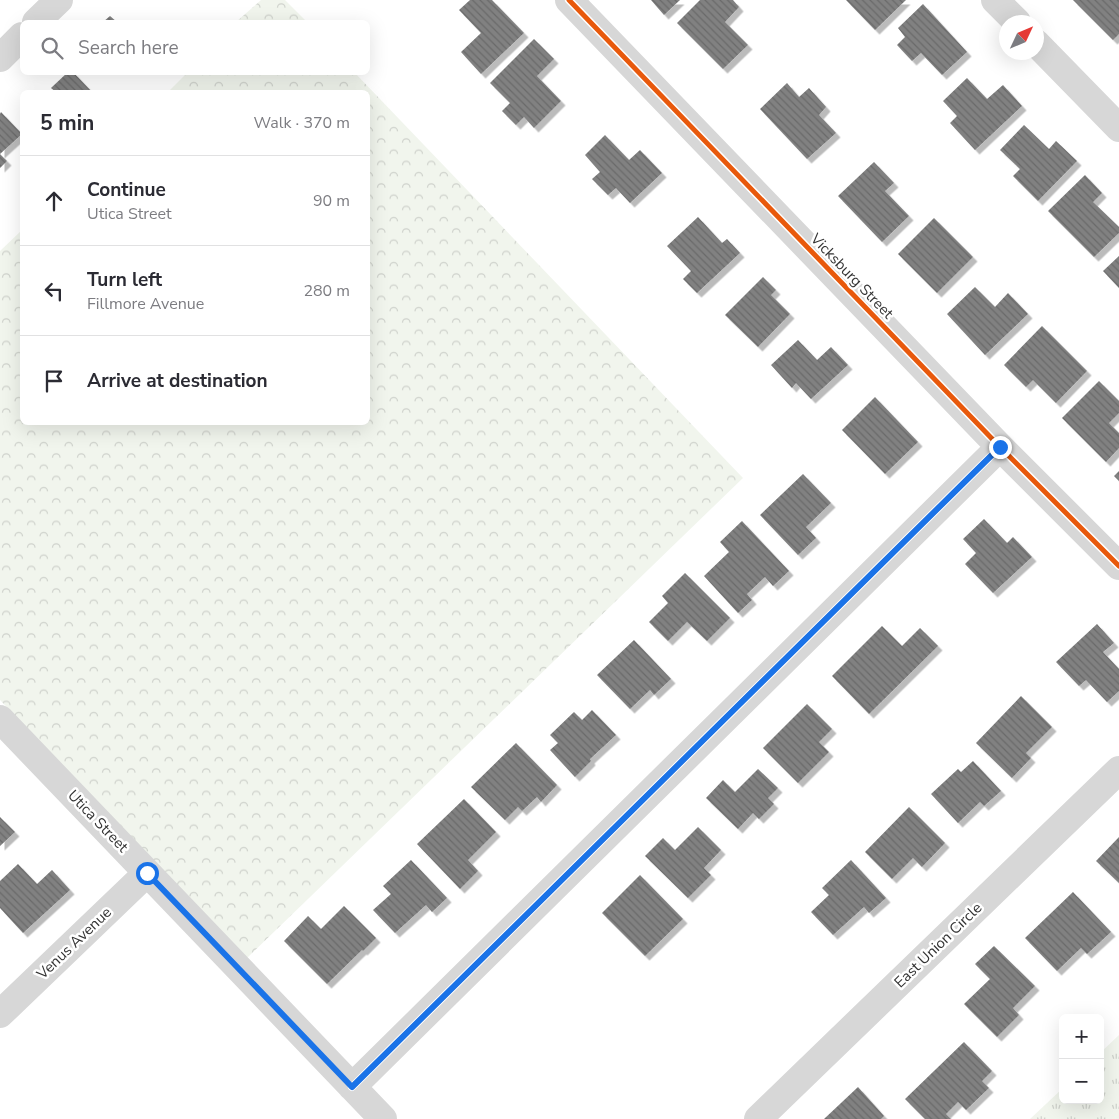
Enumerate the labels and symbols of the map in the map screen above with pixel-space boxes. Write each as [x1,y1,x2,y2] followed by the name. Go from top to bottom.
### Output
[999,15,1044,60] north arrow
[805,228,898,324] street label: Vicksburg Street
[989,436,1012,459] route end
[63,786,133,857] street label: Utica Street
[136,862,159,885] route start
[890,898,986,992] street label: East Union Circle
[32,902,116,984] street label: Venus Avenue

